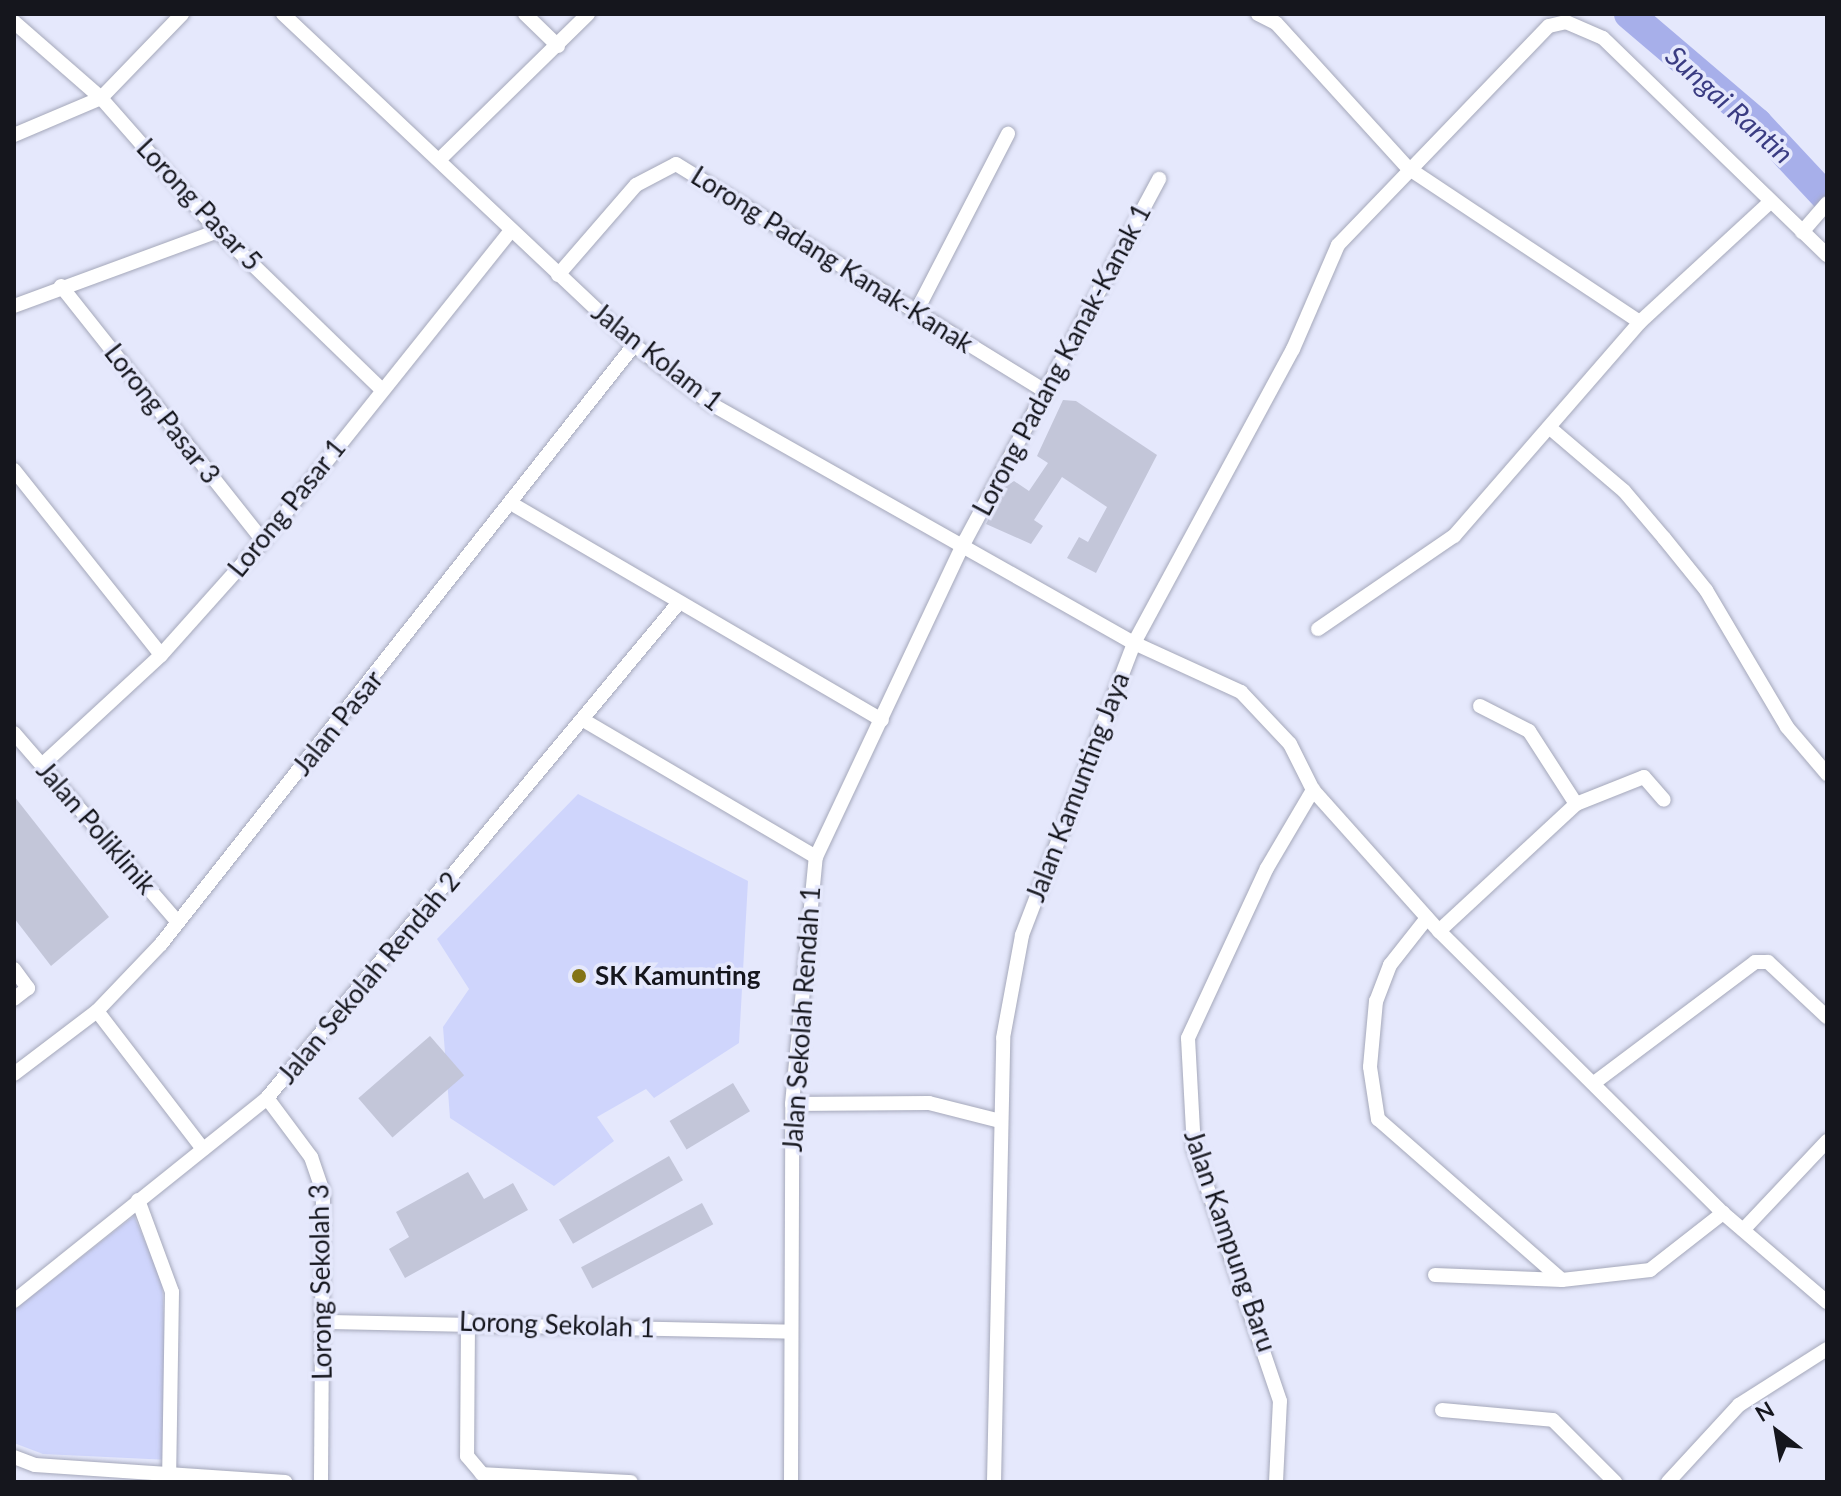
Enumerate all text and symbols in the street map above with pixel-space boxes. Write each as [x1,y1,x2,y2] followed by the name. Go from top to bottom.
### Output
[1659,38,1801,170] water label: Sungai Rantin
[130,133,268,277] street label: Lorong Pasar 5
[685,160,979,360] street label: Lorong Padang Kanak-Kanak
[967,199,1157,521] street label: Lorong Padang Kanak-Kanak 1
[586,296,728,418] street label: Jalan Kolam 1
[98,338,226,490] street label: Lorong Pasar 3
[222,433,352,583] street label: Lorong Pasar 1
[286,664,390,782] street label: Jalan Pasar
[1020,668,1136,906] street label: Jalan Kamunting Jaya
[30,755,162,901] street label: Jalan Poliklinik
[271,866,467,1090] street label: Jalan Sekolah Rendah 2
[777,885,827,1153] street label: Jalan Sekolah Rendah 1
[595,960,760,992] place label: SK Kamunting
[570,967,588,985] marker: SK Kamunting
[1177,1126,1283,1356] street label: Jalan Kampung Baru
[304,1184,338,1380] street label: Lorong Sekolah 3
[459,1306,655,1344] street label: Lorong Sekolah 1
[1737,1392,1817,1472] north arrow
[1750,1395,1779,1427] text: N

